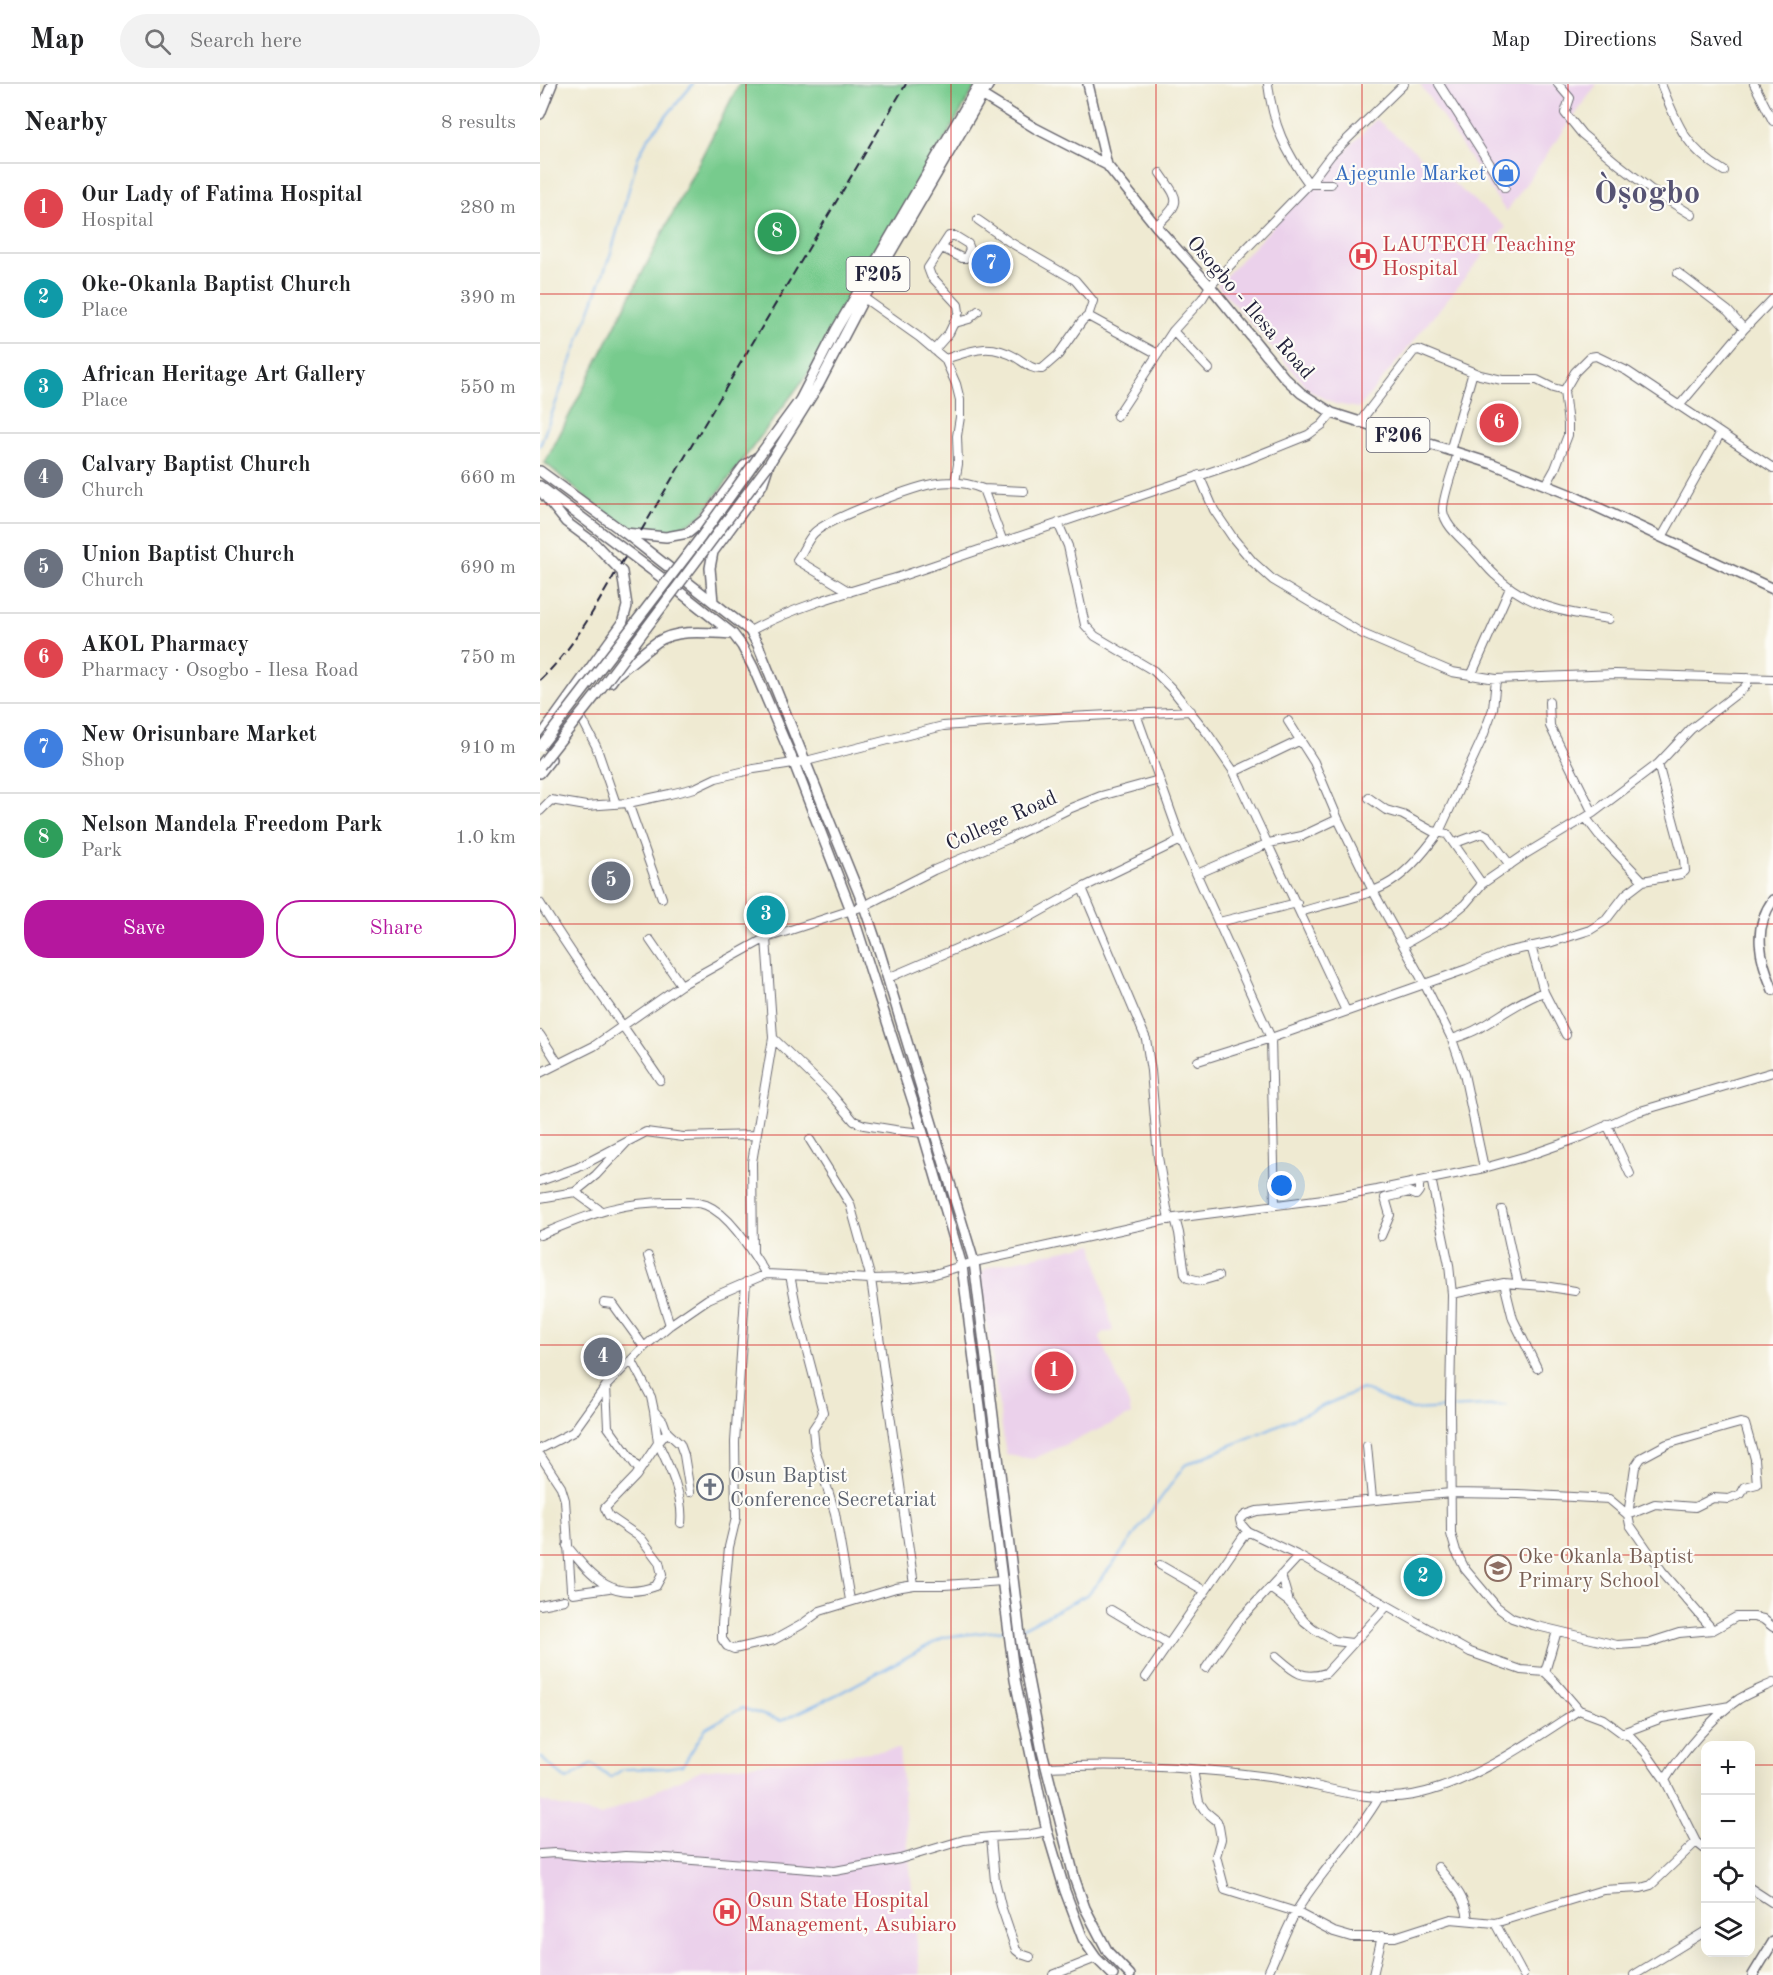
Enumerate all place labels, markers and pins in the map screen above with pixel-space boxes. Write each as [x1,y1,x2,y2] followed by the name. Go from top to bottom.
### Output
[1491,158,1521,188] shop icon: Ajegunle Market
[1334,164,1486,185] place label: Ajegunle Market
[758,210,796,254] pin: 8
[1382,235,1576,280] place label: LAUTECH Teaching Hospital
[1348,241,1378,271] hospital icon: LAUTECH Teaching Hospital
[972,242,1010,286] pin: 7
[1480,400,1518,446] pin: 6
[592,858,630,904] pin: 5
[746,892,786,938] pin: 3
[584,1334,622,1380] pin: 4
[1034,1348,1074,1394] pin: 1
[730,1466,937,1511] place label: Osun Baptist Conference Secretariat
[695,1472,725,1502] church icon: Osun Baptist Conference Secretariat
[1518,1547,1694,1592] place label: Oke Okanla Baptist Primary School
[1483,1553,1513,1583] school or university icon: Oke Okanla Baptist Primary School
[1404,1554,1442,1600] pin: 2
[747,1891,957,1936] place label: Osun State Hospital Management, Asubiaro
[712,1897,742,1927] hospital icon: Osun State Hospital Management, Asubiaro

